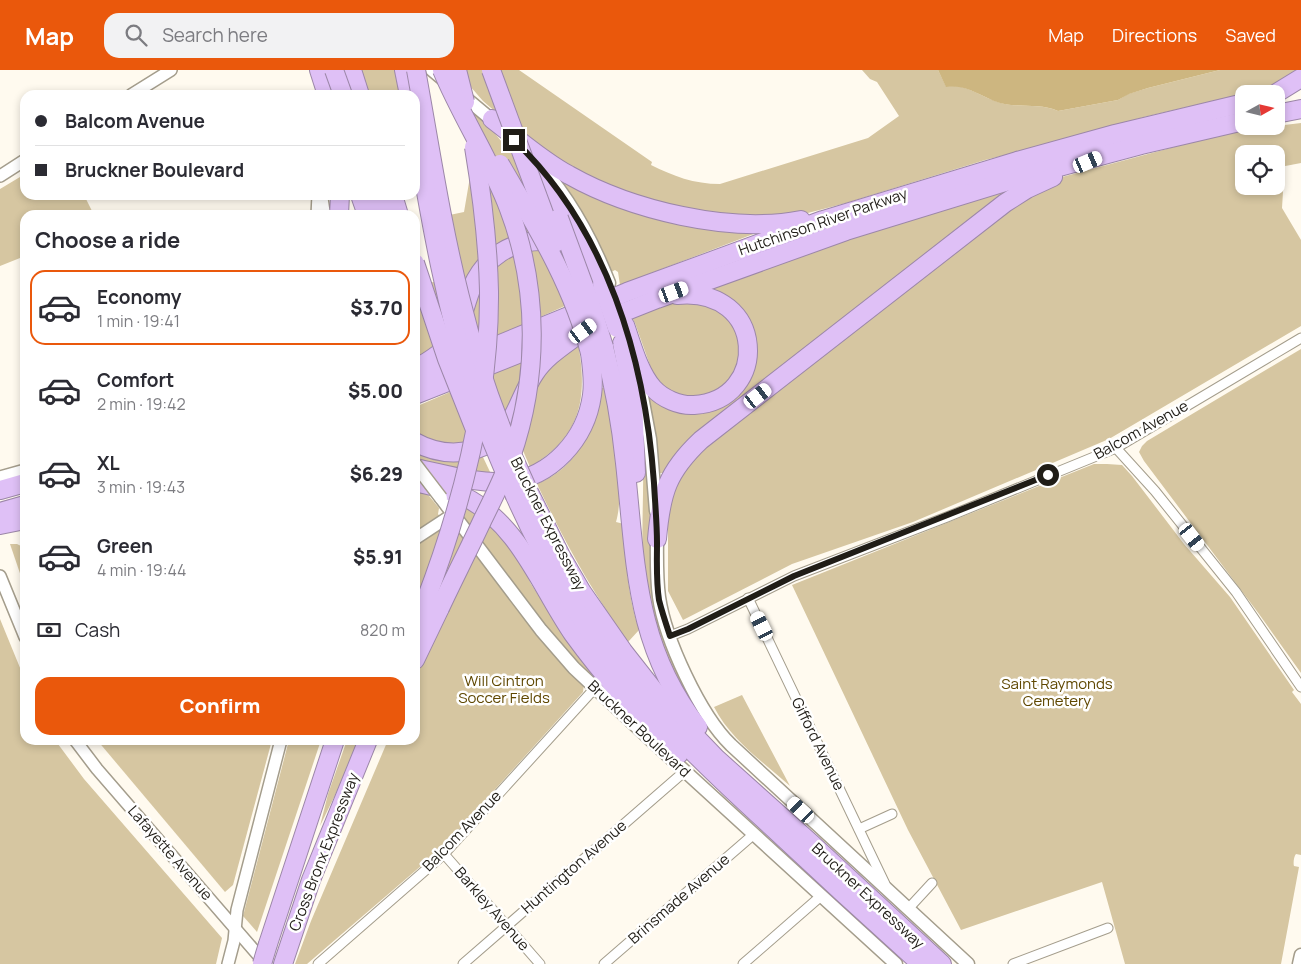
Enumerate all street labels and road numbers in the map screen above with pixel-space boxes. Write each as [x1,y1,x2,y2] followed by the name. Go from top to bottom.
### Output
[736,183,910,260] street label: Hutchinson River Parkway
[1090,395,1192,464] street label: Balcom Avenue
[506,454,591,594] street label: Bruckner Expressway
[583,675,695,782] street label: Bruckner Boulevard
[787,694,850,794] street label: Gifford Avenue
[284,769,364,934] street label: Cross Bronx Expressway
[418,785,506,876] street label: Balcom Avenue
[123,801,218,905] street label: Lafayette Avenue
[517,815,631,918] street label: Huntington Avenue
[807,838,929,953] street label: Bruckner Expressway
[623,849,734,949] street label: Brinsmade Avenue
[450,862,535,955] street label: Barkley Avenue

